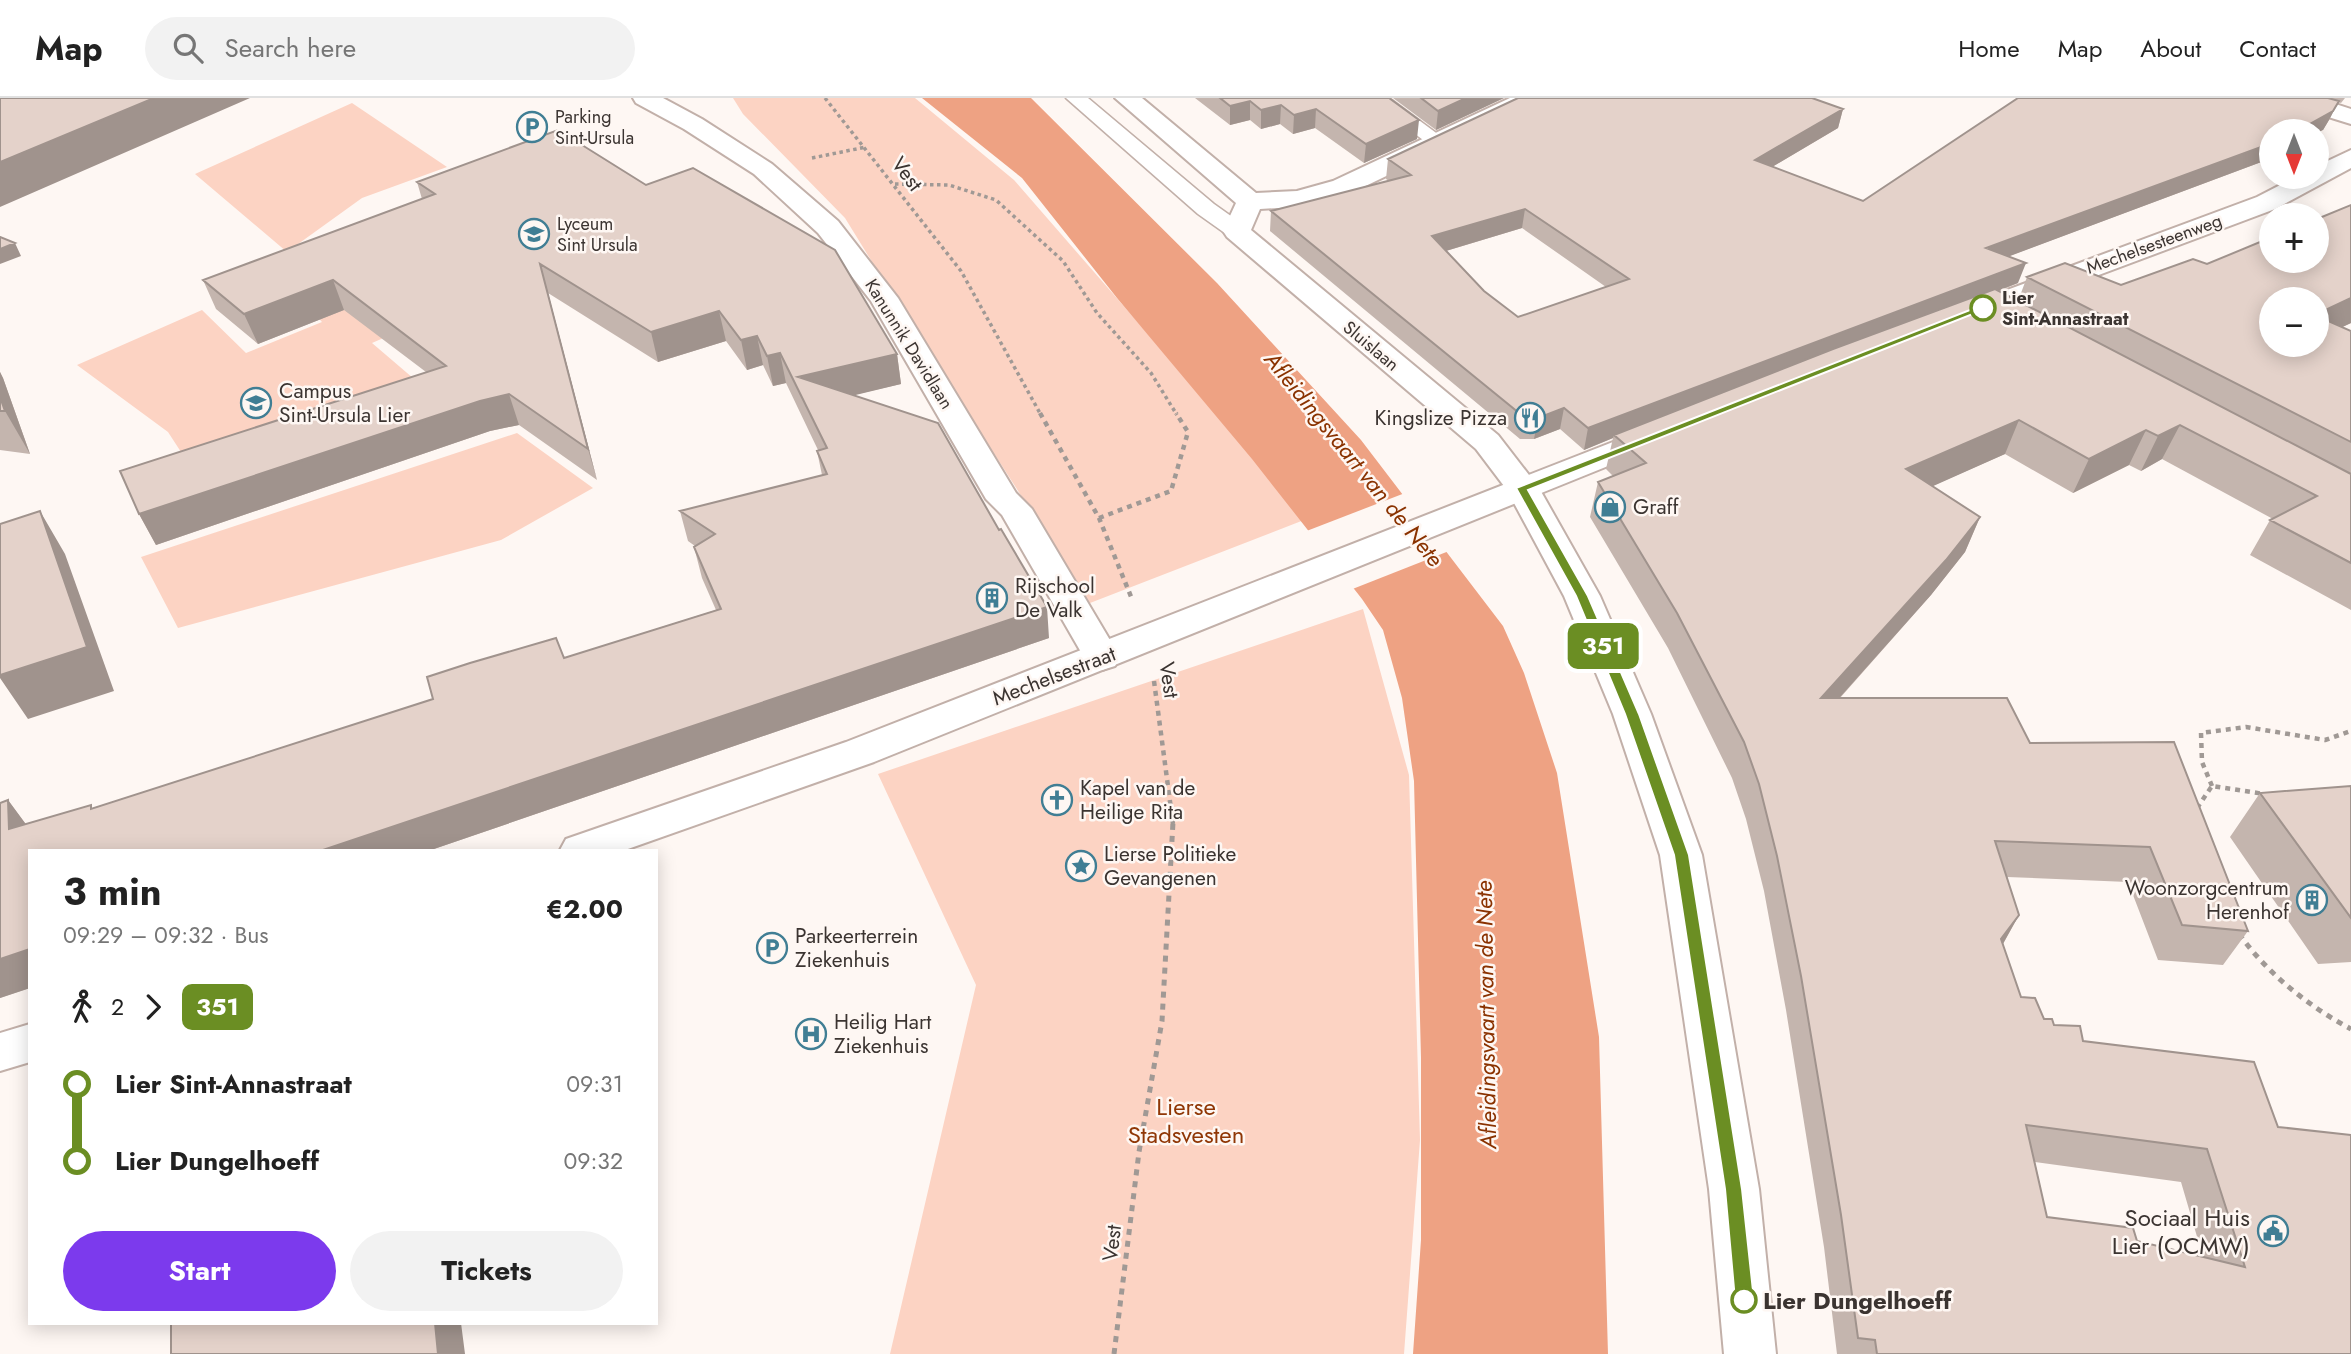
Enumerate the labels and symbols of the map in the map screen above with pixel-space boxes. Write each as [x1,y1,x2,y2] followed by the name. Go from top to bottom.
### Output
[555,104,634,151] place label: Parking Sint-Ursula
[515,110,549,144] parking icon: Parking Sint-Ursula
[2259,119,2329,189] north arrow
[884,150,930,198] street label: Vest
[2082,207,2226,281] street label: Mechelsesteenweg
[557,211,638,258] place label: Lyceum Sint Ursula
[517,217,551,251] school or university icon: Lyceum Sint Ursula
[858,274,960,414] street label: Kanunnik Davidlaan
[2002,285,2129,332] place label: Lier Sint-Annastraat
[1970,295,1996,321] marker: Lier Sint-Annastraat
[1337,315,1405,377] street label: Sluislaan
[1256,343,1452,574] water label: Afleidingsvaart van de Nete
[279,376,411,430] place label: Campus Sint-Ursula Lier
[239,386,273,420] school or university icon: Campus Sint-Ursula Lier
[1513,401,1547,435] restaurant icon: Kingslize Pizza
[1374,403,1507,433] place label: Kingslize Pizza
[1593,490,1627,524] shop icon: Graff
[1633,492,1680,522] place label: Graff
[1015,571,1095,625] place label: Rijschool De Valk
[975,581,1009,615] building icon: Rijschool De Valk
[1563,623,1643,669] line badge: 351
[988,639,1120,713] street label: Mechelsestraat
[1152,660,1186,700] street label: Vest
[1080,773,1196,827] place label: Kapel van de Heilige Rita
[1040,783,1074,817] church icon: Kapel van de Heilige Rita
[1104,839,1236,893] place label: Lierse Politieke Gevangenen
[1064,849,1098,883] place icon: Lierse Politieke Gevangenen
[2125,873,2290,927] place label: Woonzorgcentrum Herenhof
[1467,880,1505,1151] water label: Afleidingsvaart van de Nete
[2295,883,2329,917] building icon: Woonzorgcentrum Herenhof
[795,921,918,975] place label: Parkeerterrein Ziekenhuis
[755,931,789,965] parking icon: Parkeerterrein Ziekenhuis
[834,1007,931,1061] place label: Heilig Hart Ziekenhuis
[794,1017,828,1051] hospital icon: Heilig Hart Ziekenhuis
[1128,1089,1244,1152] park label: Lierse Stadsvesten
[2112,1200,2250,1263] place label: Sociaal Huis Lier (OCMW)
[2256,1214,2290,1248] public building icon: Sociaal Huis Lier (OCMW)
[1095,1223,1129,1263] street label: Vest
[1763,1283,1953,1318] place label: Lier Dungelhoeff
[1731,1287,1757,1313] marker: Lier Dungelhoeff

